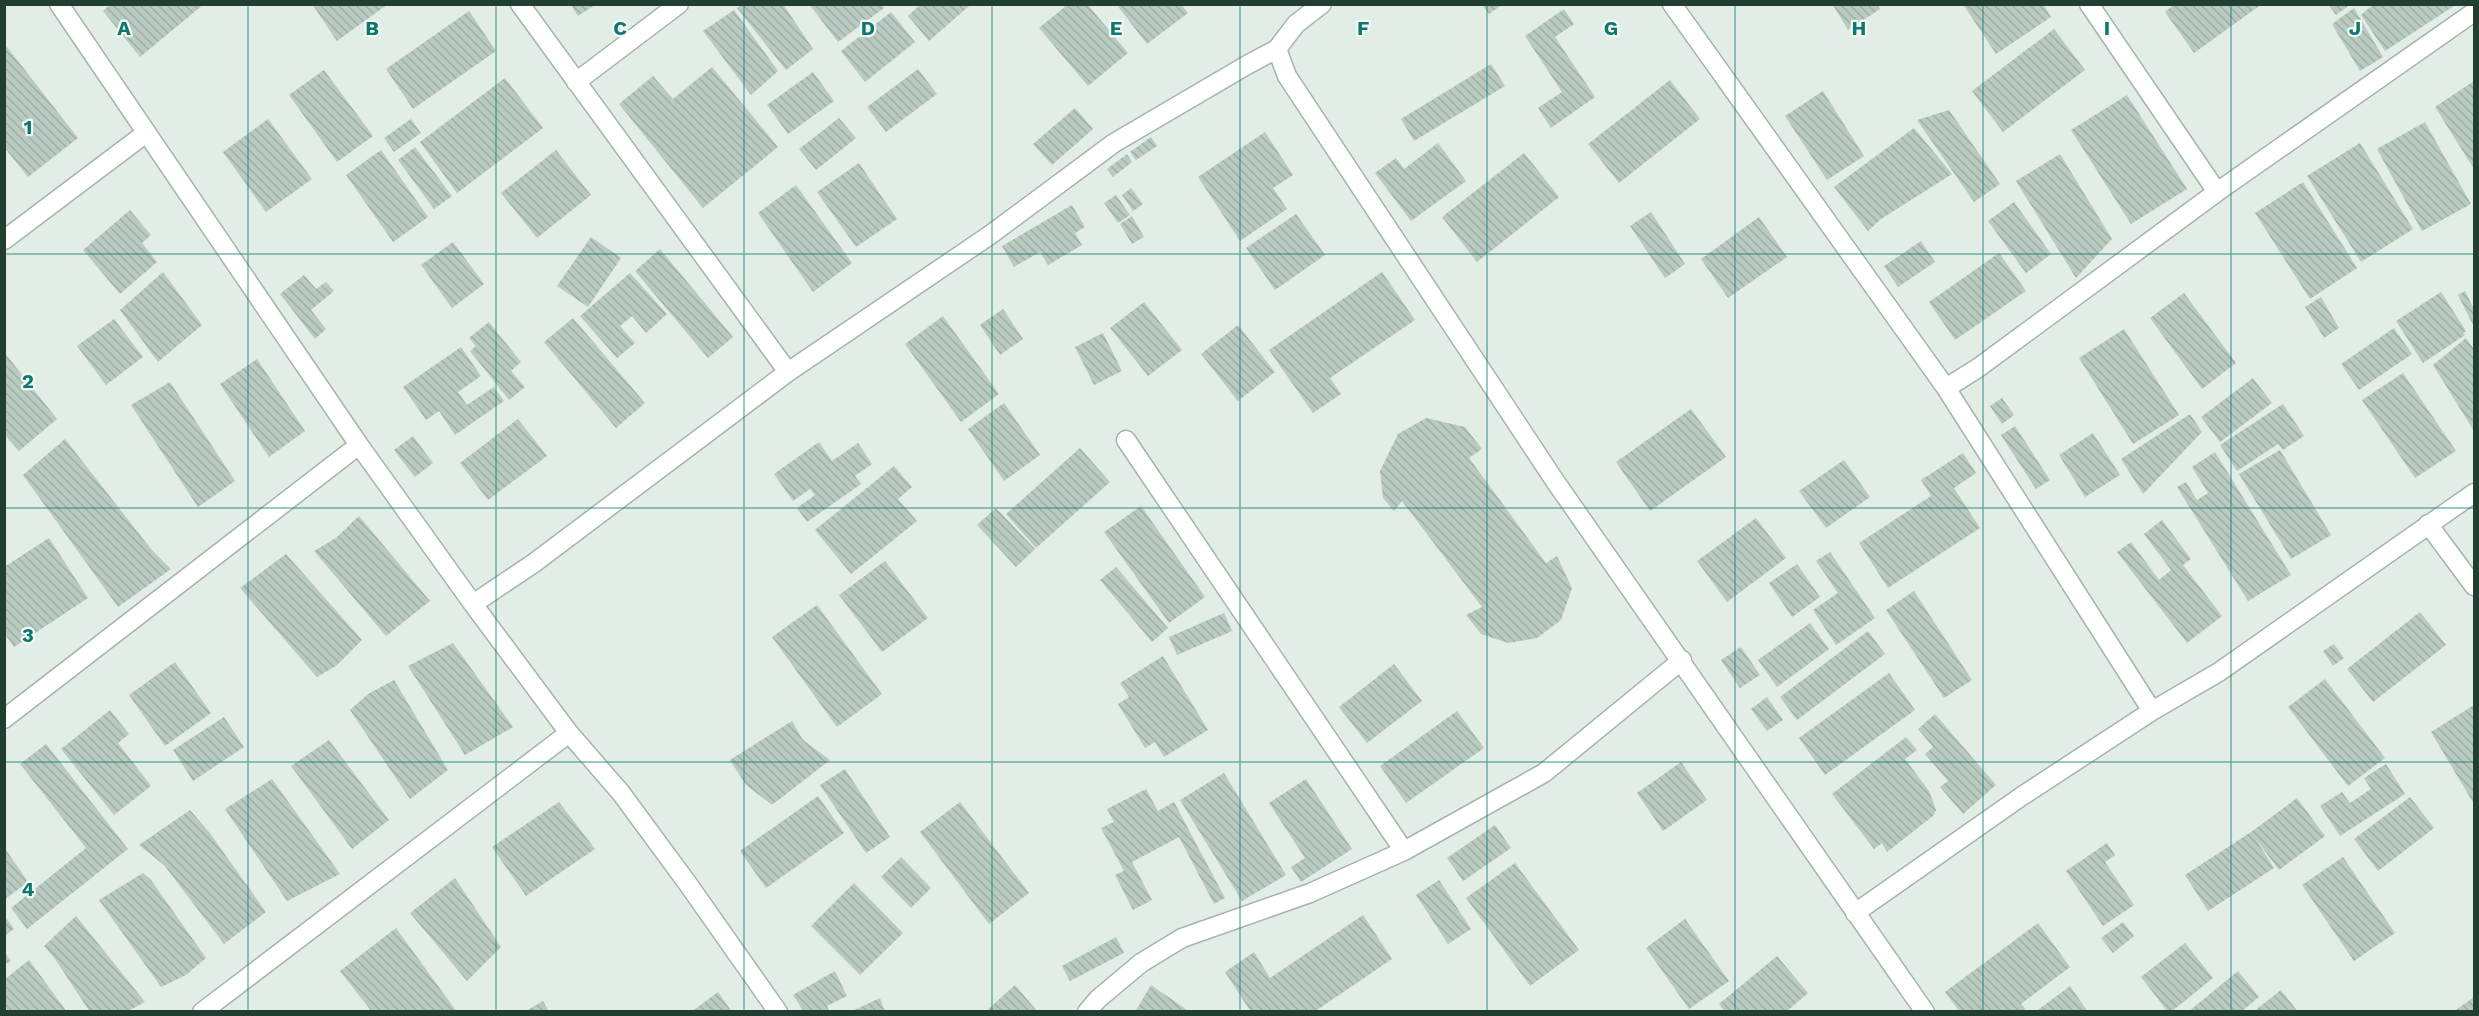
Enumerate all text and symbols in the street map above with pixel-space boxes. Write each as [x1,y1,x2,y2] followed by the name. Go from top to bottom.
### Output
[117,16,131,40] text: A
[365,16,379,40] text: B
[613,16,627,40] text: C
[861,16,875,40] text: D
[1110,16,1122,40] text: E
[1357,16,1369,40] text: F
[1604,16,1618,40] text: G
[1852,16,1866,40] text: H
[2104,16,2110,40] text: I
[2349,16,2361,40] text: J
[24,115,32,139] text: 1
[22,369,34,393] text: 2
[22,623,34,647] text: 3
[22,877,35,901] text: 4

